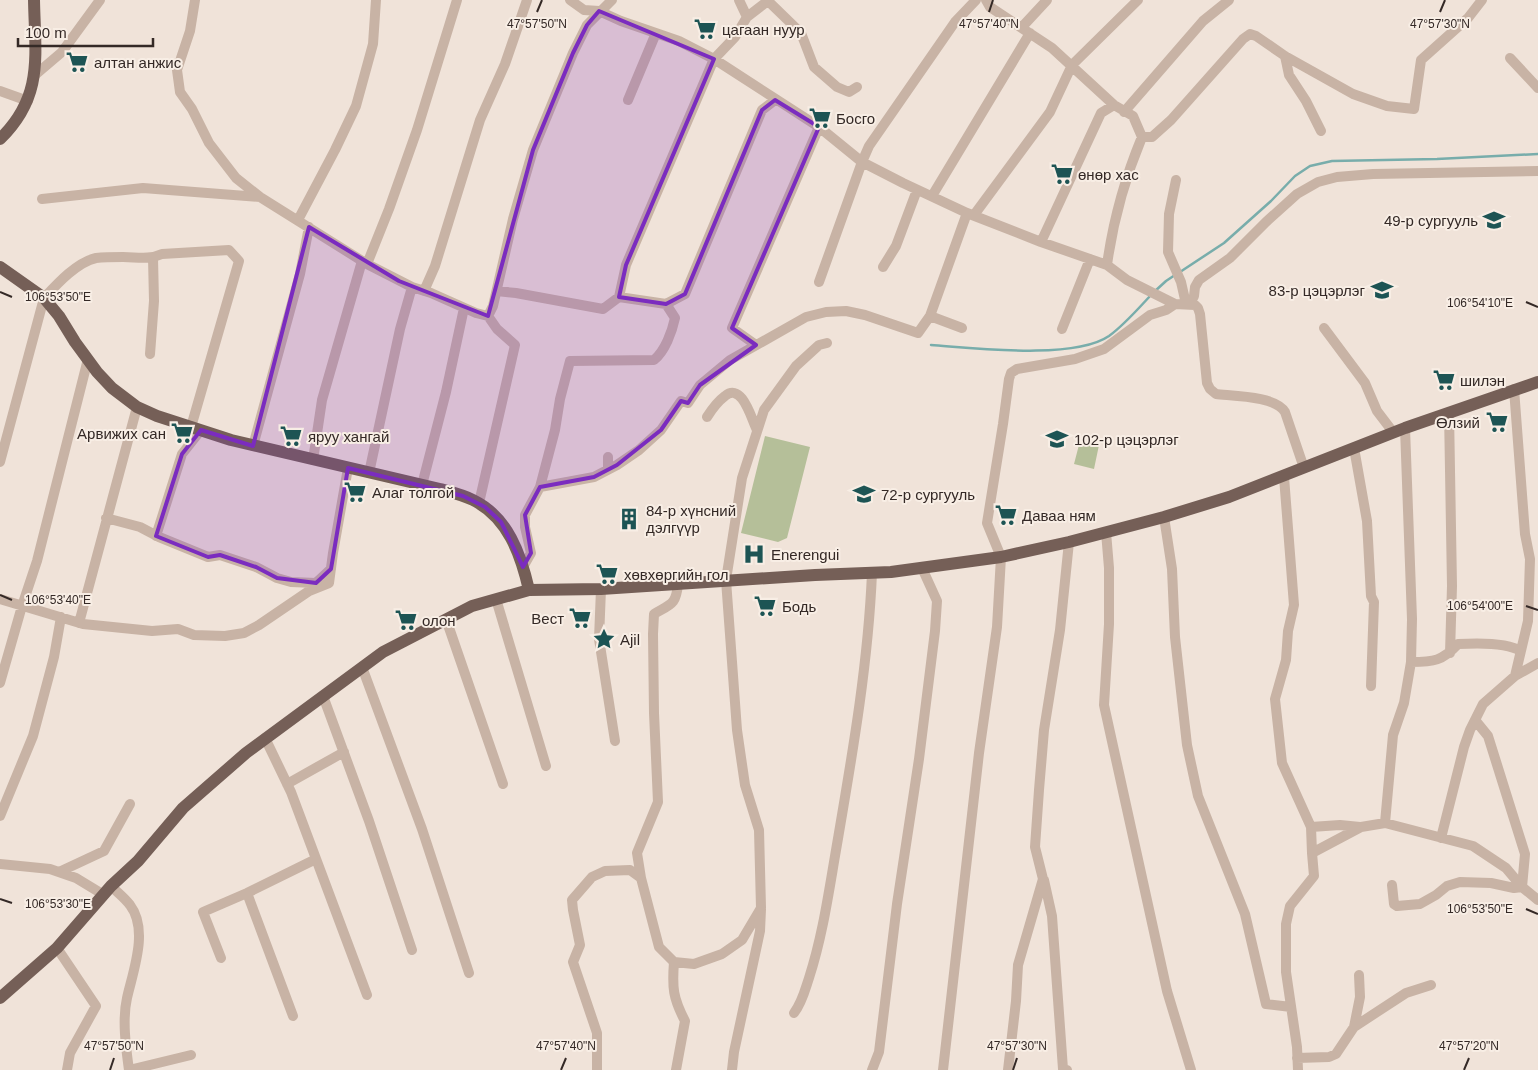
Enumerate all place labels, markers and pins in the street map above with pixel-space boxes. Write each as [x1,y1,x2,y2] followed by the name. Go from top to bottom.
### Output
[692,16,718,42] supermarket icon: цагаан нуур
[722,21,805,38] place label: цагаан нуур
[64,49,90,75] supermarket icon: алтан анжис
[94,54,182,71] place label: алтан анжис
[807,105,833,131] supermarket icon: Босго
[836,110,875,127] place label: Босго
[1049,161,1075,187] supermarket icon: өнөр хас
[1078,166,1139,183] place label: өнөр хас
[1481,207,1507,233] school or university icon: 49-р сургууль
[1384,212,1478,229] place label: 49-р сургууль
[1369,277,1395,303] school or university icon: 83-р цэцэрлэг
[1269,282,1366,299] place label: 83-р цэцэрлэг
[1431,367,1457,393] supermarket icon: шилэн
[1460,372,1505,389] place label: шилэн
[1484,409,1510,435] supermarket icon: Өлзий
[1436,414,1480,431] place label: Өлзий
[169,420,195,446] supermarket icon: Арвижих сан
[278,423,304,449] supermarket icon: яруу хангай
[77,425,166,442] place label: Арвижих сан
[1044,426,1070,452] school or university icon: 102-р цэцэрлэг
[308,428,389,445] place label: яруу хангай
[1074,431,1179,448] place label: 102-р цэцэрлэг
[342,479,368,505] supermarket icon: Алаг толгой
[851,481,877,507] school or university icon: 72-р сургууль
[372,484,454,501] place label: Алаг толгой
[881,486,975,503] place label: 72-р сургууль
[646,502,736,536] place label: 84-р хүнсний дэлгүүр
[993,502,1019,528] supermarket icon: Даваа ням
[616,506,642,532] building icon: 84-р хүнсний дэлгүүр
[1022,507,1096,524] place label: Даваа ням
[741,541,767,567] hospital icon: Enerengui
[771,546,839,563] place label: Enerengui
[594,561,620,587] supermarket icon: хөвхөргийн гол
[624,566,729,583] place label: хөвхөргийн гол
[752,593,778,619] supermarket icon: Бодь
[782,598,817,615] place label: Бодь
[567,605,593,631] supermarket icon: Вест
[393,607,419,633] supermarket icon: олон
[531,610,564,627] place label: Вест
[422,612,456,629] place label: олон
[591,626,617,652] place icon: Ajil
[620,631,640,648] place label: Ajil

